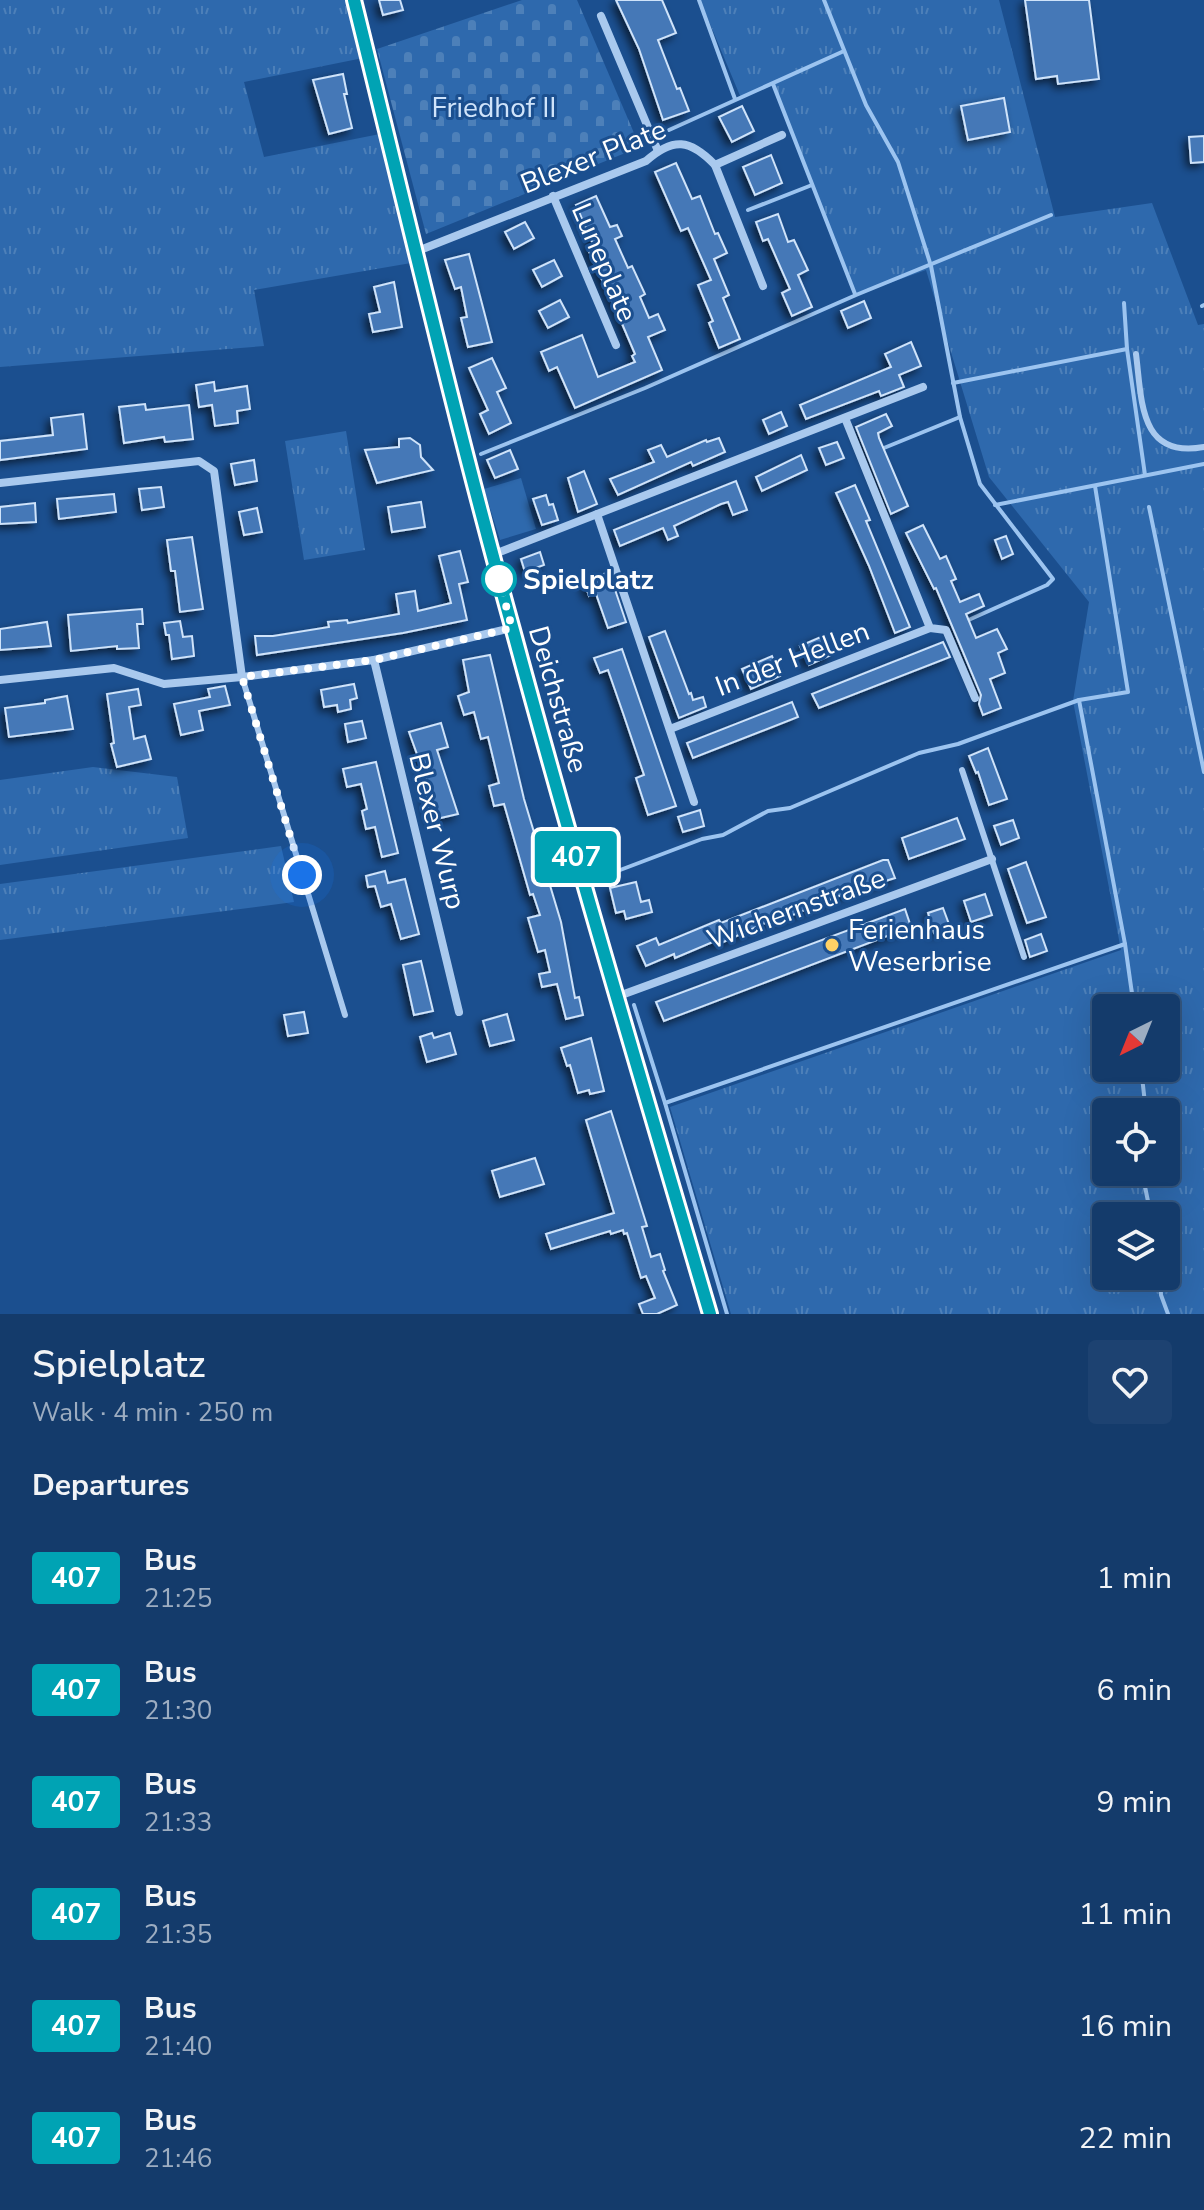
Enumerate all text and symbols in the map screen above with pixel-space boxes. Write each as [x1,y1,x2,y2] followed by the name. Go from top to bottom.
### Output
[432,89,557,127] park label: Friedhof II
[515,111,672,203] street label: Blexer Plate
[562,197,646,328] street label: Luneplate
[523,561,654,599] place label: Spielplatz
[482,562,516,596] marker: Spielplatz
[710,612,875,706] street label: In der Hellen
[519,621,597,777] street label: Deichstraße
[399,749,475,913] street label: Blexer Wurp
[530,831,622,883] line badge: 407
[551,838,601,876] text: 407
[282,855,322,895] your location
[702,859,891,959] street label: Wichernstraße
[848,911,992,981] place label: Ferienhaus Weserbrise
[823,936,841,954] marker: Ferienhaus Weserbrise
[1092,994,1180,1082] north arrow
[1092,994,1180,1290] map controls
[1092,1098,1180,1186] button: locate
[1092,1202,1180,1290] button: layers
[32,1339,206,1390] text: Spielplatz
[1088,1340,1172,1424] button: heart
[32,1395,273,1430] text: Walk · 4 min · 250 m
[32,1465,189,1506] text: Departures
[144,1540,197,1581] text: Bus
[1097,1558,1172,1599] text: 1 min
[51,1559,101,1597] text: 407
[144,1581,212,1616] text: 21:25
[144,1652,197,1693] text: Bus
[1097,1670,1172,1711] text: 6 min
[51,1671,101,1709] text: 407
[144,1693,212,1728] text: 21:30
[144,1764,197,1805] text: Bus
[1097,1782,1172,1823] text: 9 min
[51,1783,101,1821] text: 407
[144,1805,212,1840] text: 21:33
[144,1876,197,1917] text: Bus
[1079,1894,1172,1935] text: 11 min
[51,1895,101,1933] text: 407
[144,1917,212,1952] text: 21:35
[144,1988,197,2029] text: Bus
[1079,2006,1172,2047] text: 16 min
[51,2007,101,2045] text: 407
[144,2029,212,2064] text: 21:40
[144,2100,197,2141] text: Bus
[1079,2118,1172,2159] text: 22 min
[51,2119,101,2157] text: 407
[144,2141,212,2176] text: 21:46

